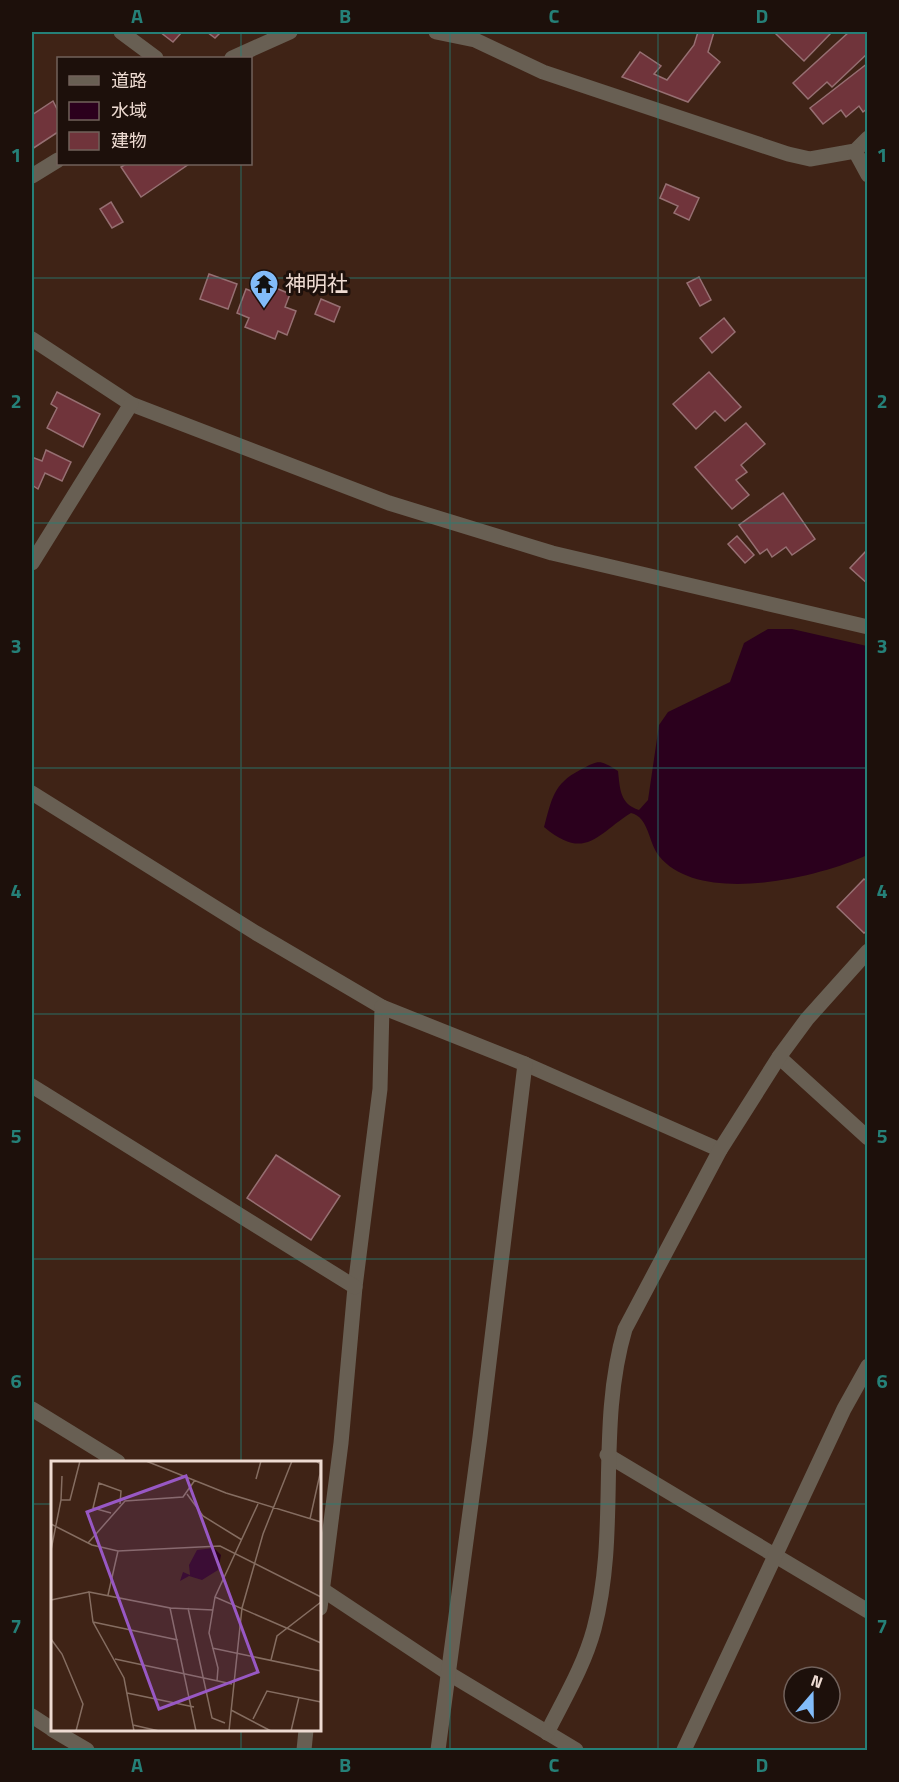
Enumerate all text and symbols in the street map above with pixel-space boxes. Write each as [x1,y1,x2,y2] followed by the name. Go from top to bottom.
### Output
[131,0,143,31] text: A
[339,0,351,31] text: B
[549,0,560,31] text: C
[756,0,768,31] text: D
[57,57,252,165] legend
[111,67,147,94] text: 道路
[111,97,147,124] text: 水域
[111,127,147,154] text: 建物
[10,139,22,170] text: 1
[876,139,888,170] text: 1
[285,267,348,299] place label: 神明社
[248,268,280,310] temple icon: 神明社
[10,385,22,416] text: 2
[876,385,888,416] text: 2
[10,630,22,661] text: 3
[876,630,888,661] text: 3
[10,875,22,906] text: 4
[876,875,888,906] text: 4
[10,1120,22,1151] text: 5
[876,1120,888,1151] text: 5
[10,1365,22,1396] text: 6
[876,1365,888,1396] text: 6
[51,1461,321,1731] inset map
[10,1610,22,1641] text: 7
[876,1610,888,1641] text: 7
[782,1665,842,1725] north arrow
[808,1668,826,1694] text: N
[131,1749,143,1780] text: A
[339,1749,351,1780] text: B
[549,1749,560,1780] text: C
[756,1749,768,1780] text: D

